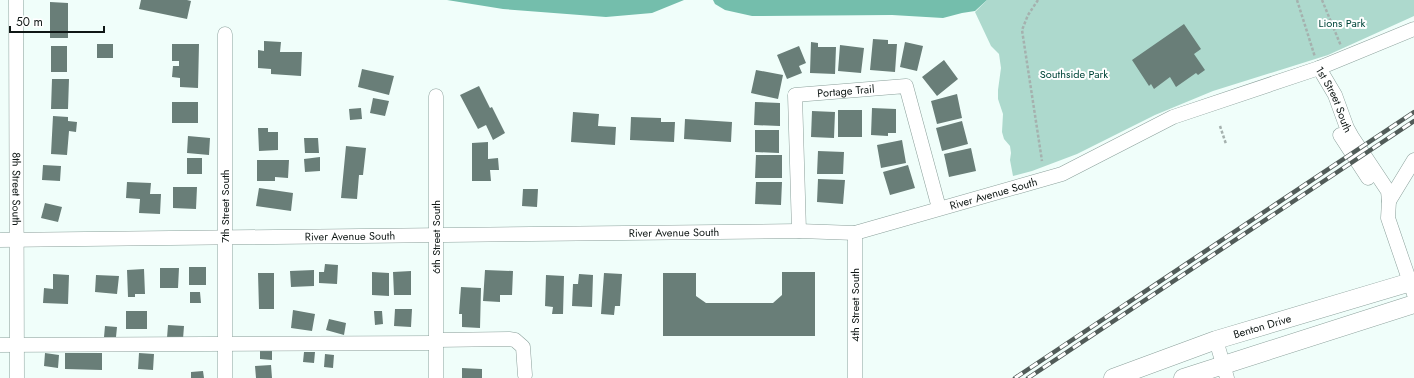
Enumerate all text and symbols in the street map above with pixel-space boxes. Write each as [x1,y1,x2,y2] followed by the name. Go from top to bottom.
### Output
[10,8,104,34] scale bar
[16,13,43,31] text: 50 m
[1319,15,1366,31] park label: Lions Park
[1312,63,1356,135] street label: 1st Street South
[1040,66,1108,82] park label: Southside Park
[817,81,875,101] street label: Portage Trail
[8,152,25,226] street label: 8th Street South
[217,169,233,243] street label: 7th Street South
[948,173,1039,214] street label: River Avenue South
[428,200,444,274] street label: 6th Street South
[629,224,719,241] street label: River Avenue South
[305,228,395,245] street label: River Avenue South
[847,268,863,342] street label: 4th Street South
[1231,310,1293,342] street label: Benton Drive

